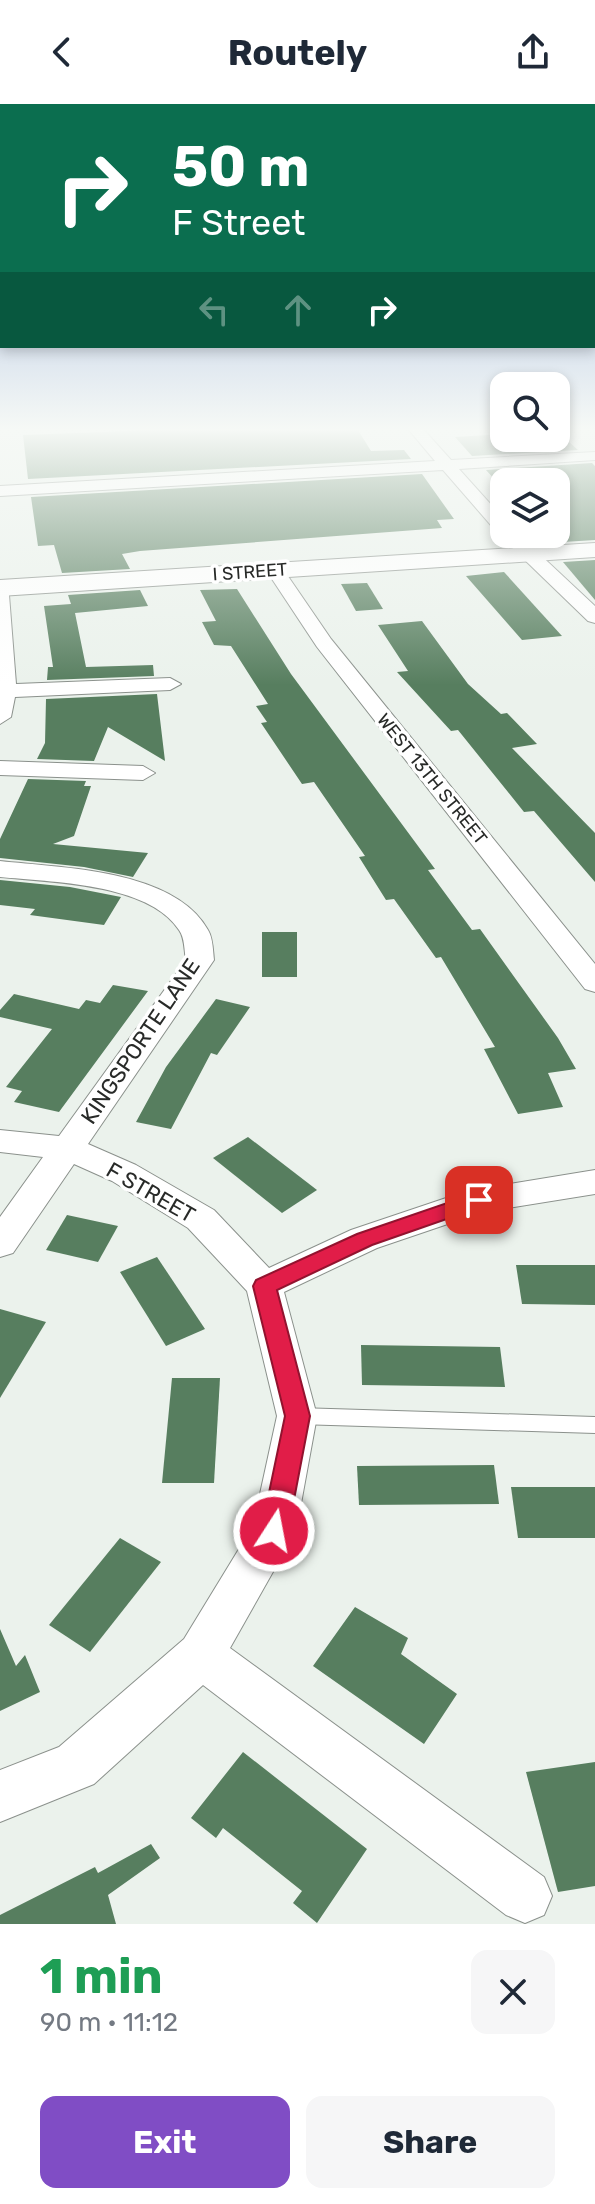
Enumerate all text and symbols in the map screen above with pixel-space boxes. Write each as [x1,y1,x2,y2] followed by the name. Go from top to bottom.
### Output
[40,30,84,74] icon: back
[511,30,555,74] icon: share
[228,31,367,74] text: Routely
[172,134,309,200] text: 50 m
[40,136,144,240] icon: right
[172,201,305,244] text: F Street
[192,288,236,332] icon: left
[276,288,320,332] icon: ahead
[360,288,404,332] icon: right
[490,372,570,548] map controls
[490,372,570,452] button: search
[490,468,570,548] button: layers
[212,558,288,586] street label: I STREET
[372,709,492,849] street label: WEST 13TH STREET
[75,953,206,1129] street label: KINGSPORTE LANE
[102,1156,200,1229] street label: F STREET
[445,1166,513,1234] pin
[457,1178,501,1222] icon: arrive
[232,1489,316,1573] position arrow
[40,1948,163,2005] text: 1 min
[471,1950,555,2034] button: close
[40,2007,178,2038] text: 90 m · 11:12
[40,2096,290,2188] button: Exit
[306,2096,555,2188] button: Share

